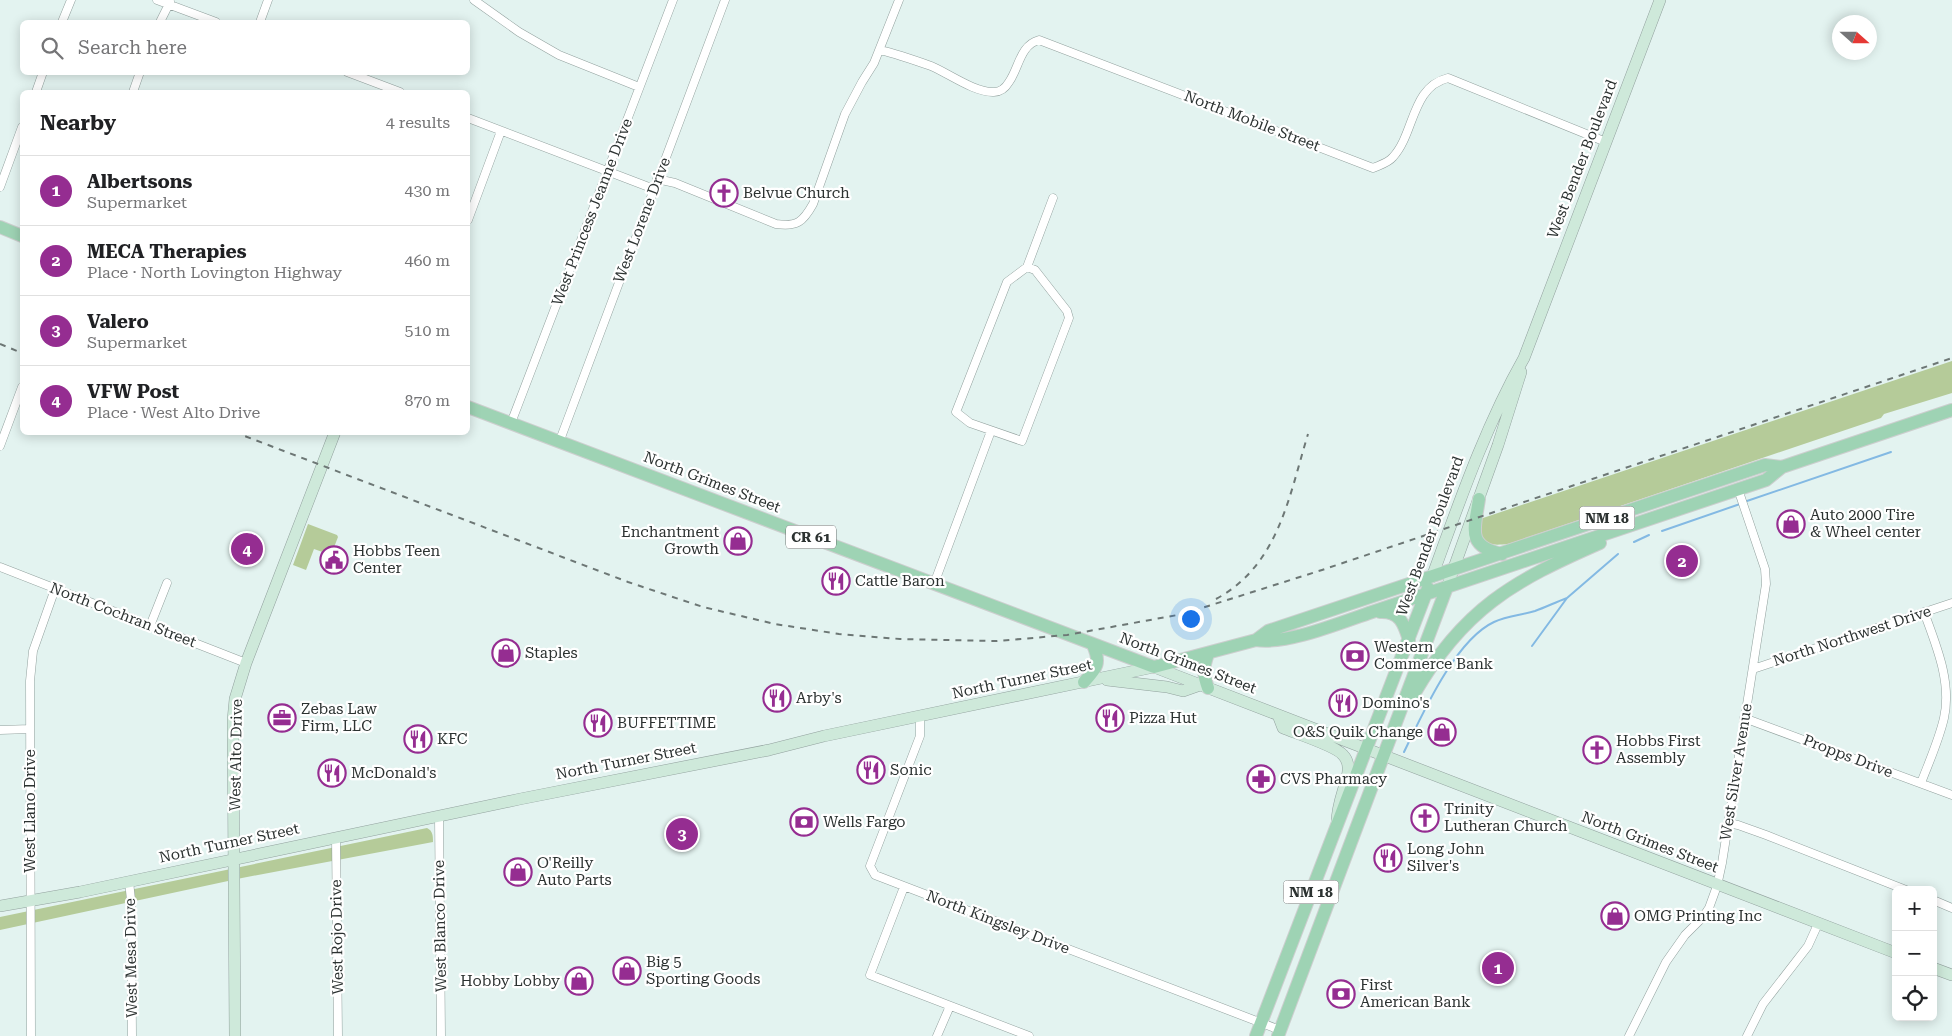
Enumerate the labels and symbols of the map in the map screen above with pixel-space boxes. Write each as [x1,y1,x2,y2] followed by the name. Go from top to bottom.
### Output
[1832,15,1877,60] north arrow
[1543,77,1621,241] street label: West Bender Boulevard
[1182,87,1323,155] street label: North Mobile Street
[548,116,636,308] street label: West Princess Jeanne Drive
[610,155,674,285] street label: West Lorene Drive
[709,178,739,208] church icon: Belvue Church
[743,184,850,202] place label: Belvue Church
[641,448,783,517] street label: North Grimes Street
[1393,453,1467,618] street label: West Bender Boulevard
[1580,506,1634,530] road number: NM 18
[1810,506,1921,541] place label: Auto 2000 Tire & Wheel center
[1776,509,1806,539] shop icon: Auto 2000 Tire & Wheel center
[621,523,719,558] place label: Enchantment Growth
[723,526,753,556] shop icon: Enchantment Growth
[786,526,836,548] road number: CR 61
[231,530,263,568] pin: 4
[353,542,440,577] place label: Hobbs Teen Center
[1666,542,1698,580] pin: 2
[319,545,349,575] public building icon: Hobbs Teen Center
[821,566,851,596] restaurant icon: Cattle Baron
[855,572,945,590] place label: Cattle Baron
[47,579,199,651] street label: North Cochran Street
[1771,602,1933,670] street label: North Northwest Drive
[1178,606,1204,632] your location
[1117,629,1259,698] street label: North Grimes Street
[491,638,521,668] shop icon: Staples
[1374,638,1494,673] place label: Western Commerce Bank
[1340,641,1370,671] bank icon: Western Commerce Bank
[525,644,578,662] place label: Staples
[950,655,1094,703] street label: North Turner Street
[762,683,792,713] restaurant icon: Arby's
[1328,688,1358,718] restaurant icon: Domino's
[796,689,842,707] place label: Arby's
[1362,694,1430,712] place label: Domino's
[226,699,246,811] street label: West Alto Drive
[301,700,377,735] place label: Zebas Law Firm, LLC
[1716,702,1756,842] street label: West Silver Avenue
[267,703,297,733] office icon: Zebas Law Firm, LLC
[1095,703,1125,733] restaurant icon: Pizza Hut
[583,708,613,738] restaurant icon: BUFFETTIME
[1129,709,1197,727] place label: Pizza Hut
[617,714,716,732] place label: BUFFETTIME
[1427,717,1457,747] shop icon: O&S Quik Change
[1293,723,1423,741] place label: O&S Quik Change
[403,724,433,754] restaurant icon: KFC
[437,730,468,748] place label: KFC
[1801,731,1895,781] street label: Propps Drive
[1616,732,1701,767] place label: Hobbs First Assembly
[1582,735,1612,765] church icon: Hobbs First Assembly
[554,738,698,783] street label: North Turner Street
[21,749,39,873] street label: West Llano Drive
[856,755,886,785] restaurant icon: Sonic
[317,758,347,788] restaurant icon: McDonald's
[890,761,932,779] place label: Sonic
[351,764,437,782] place label: McDonald's
[1246,764,1276,794] pharmacy icon: CVS Pharmacy
[1280,770,1387,788] place label: CVS Pharmacy
[1444,800,1568,835] place label: Trinity Lutheran Church
[1410,803,1440,833] church icon: Trinity Lutheran Church
[789,807,819,837] bank icon: Wells Fargo
[1579,808,1721,877] street label: North Grimes Street
[823,813,906,831] place label: Wells Fargo
[666,815,698,853] pin: 3
[157,819,301,867] street label: North Turner Street
[1407,840,1485,875] place label: Long John Silver's
[1373,843,1403,873] restaurant icon: Long John Silver's
[537,854,612,889] place label: O'Reilly Auto Parts
[503,857,533,887] shop icon: O'Reilly Auto Parts
[430,860,450,992] street label: West Blanco Drive
[327,879,347,995] street label: West Rojo Drive
[1284,880,1338,904] road number: NM 18
[924,886,1072,958] street label: North Kingsley Drive
[121,898,141,1018] street label: West Mesa Drive
[1600,901,1630,931] shop icon: OMG Printing Inc
[1634,907,1762,925] place label: OMG Printing Inc
[1482,949,1514,987] pin: 1
[646,953,760,988] place label: Big 5 Sporting Goods
[612,956,642,986] shop icon: Big 5 Sporting Goods
[564,966,594,996] shop icon: Hobby Lobby
[460,972,560,990] place label: Hobby Lobby
[1360,976,1471,1011] place label: First American Bank
[1326,979,1356,1009] bank icon: First American Bank

